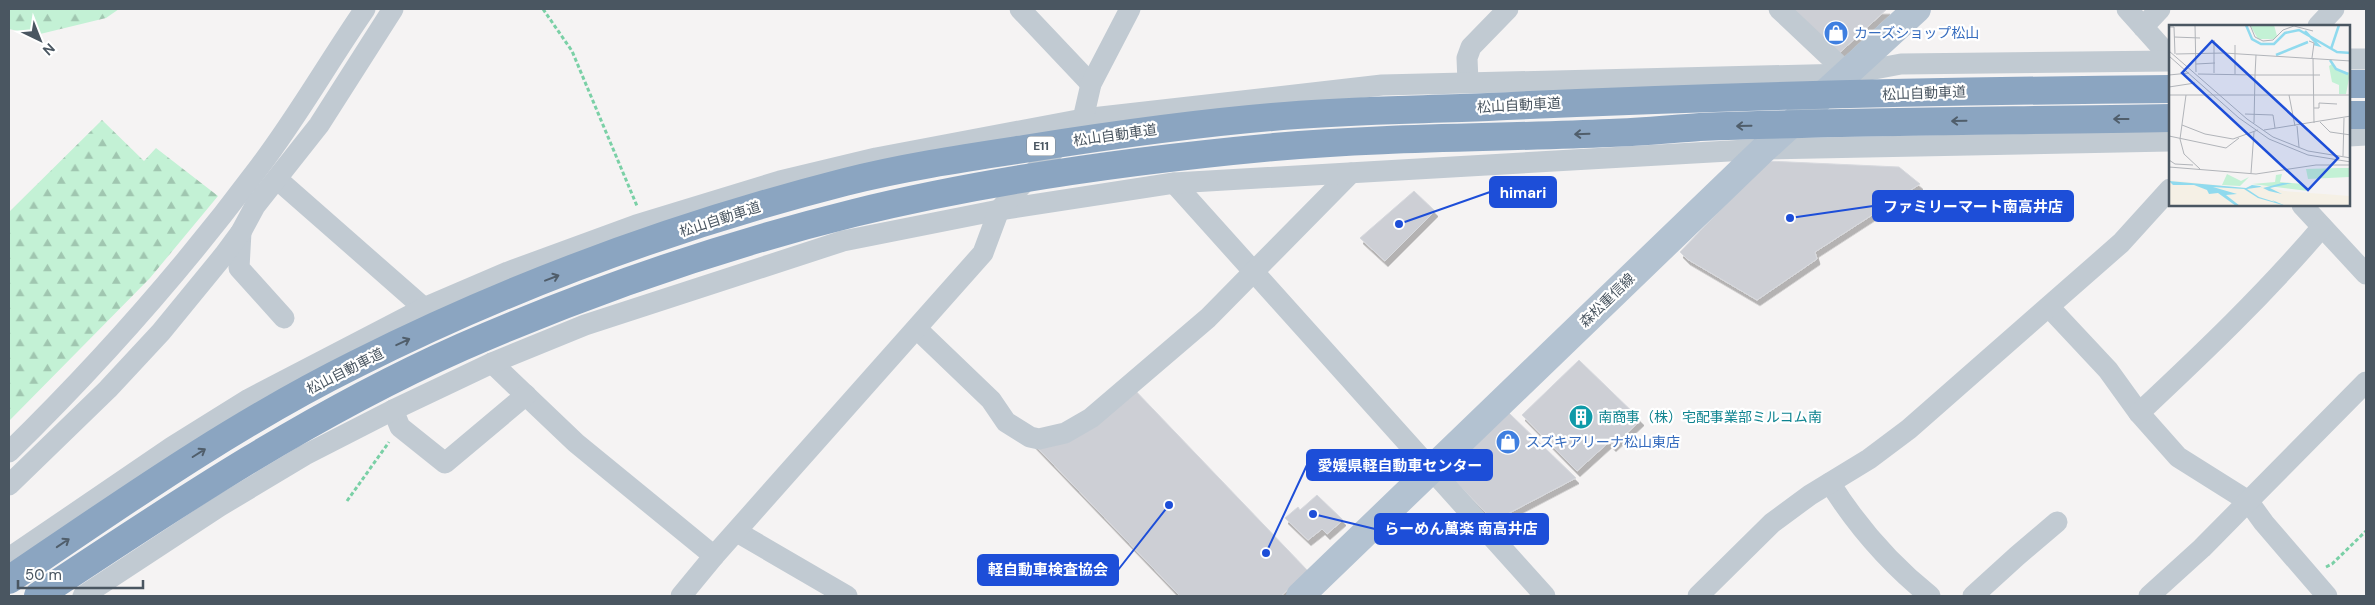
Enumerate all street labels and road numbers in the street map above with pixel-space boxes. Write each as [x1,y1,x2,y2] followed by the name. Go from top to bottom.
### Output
[1882,83,1966,103] street label: 松山自動車道
[1477,94,1561,116] street label: 松山自動車道
[1072,120,1158,150] street label: 松山自動車道
[1027,136,1055,156] road number: E11
[677,197,763,241] street label: 松山自動車道
[1576,269,1638,331] street label: 森松重信線
[303,344,387,398] street label: 松山自動車道

